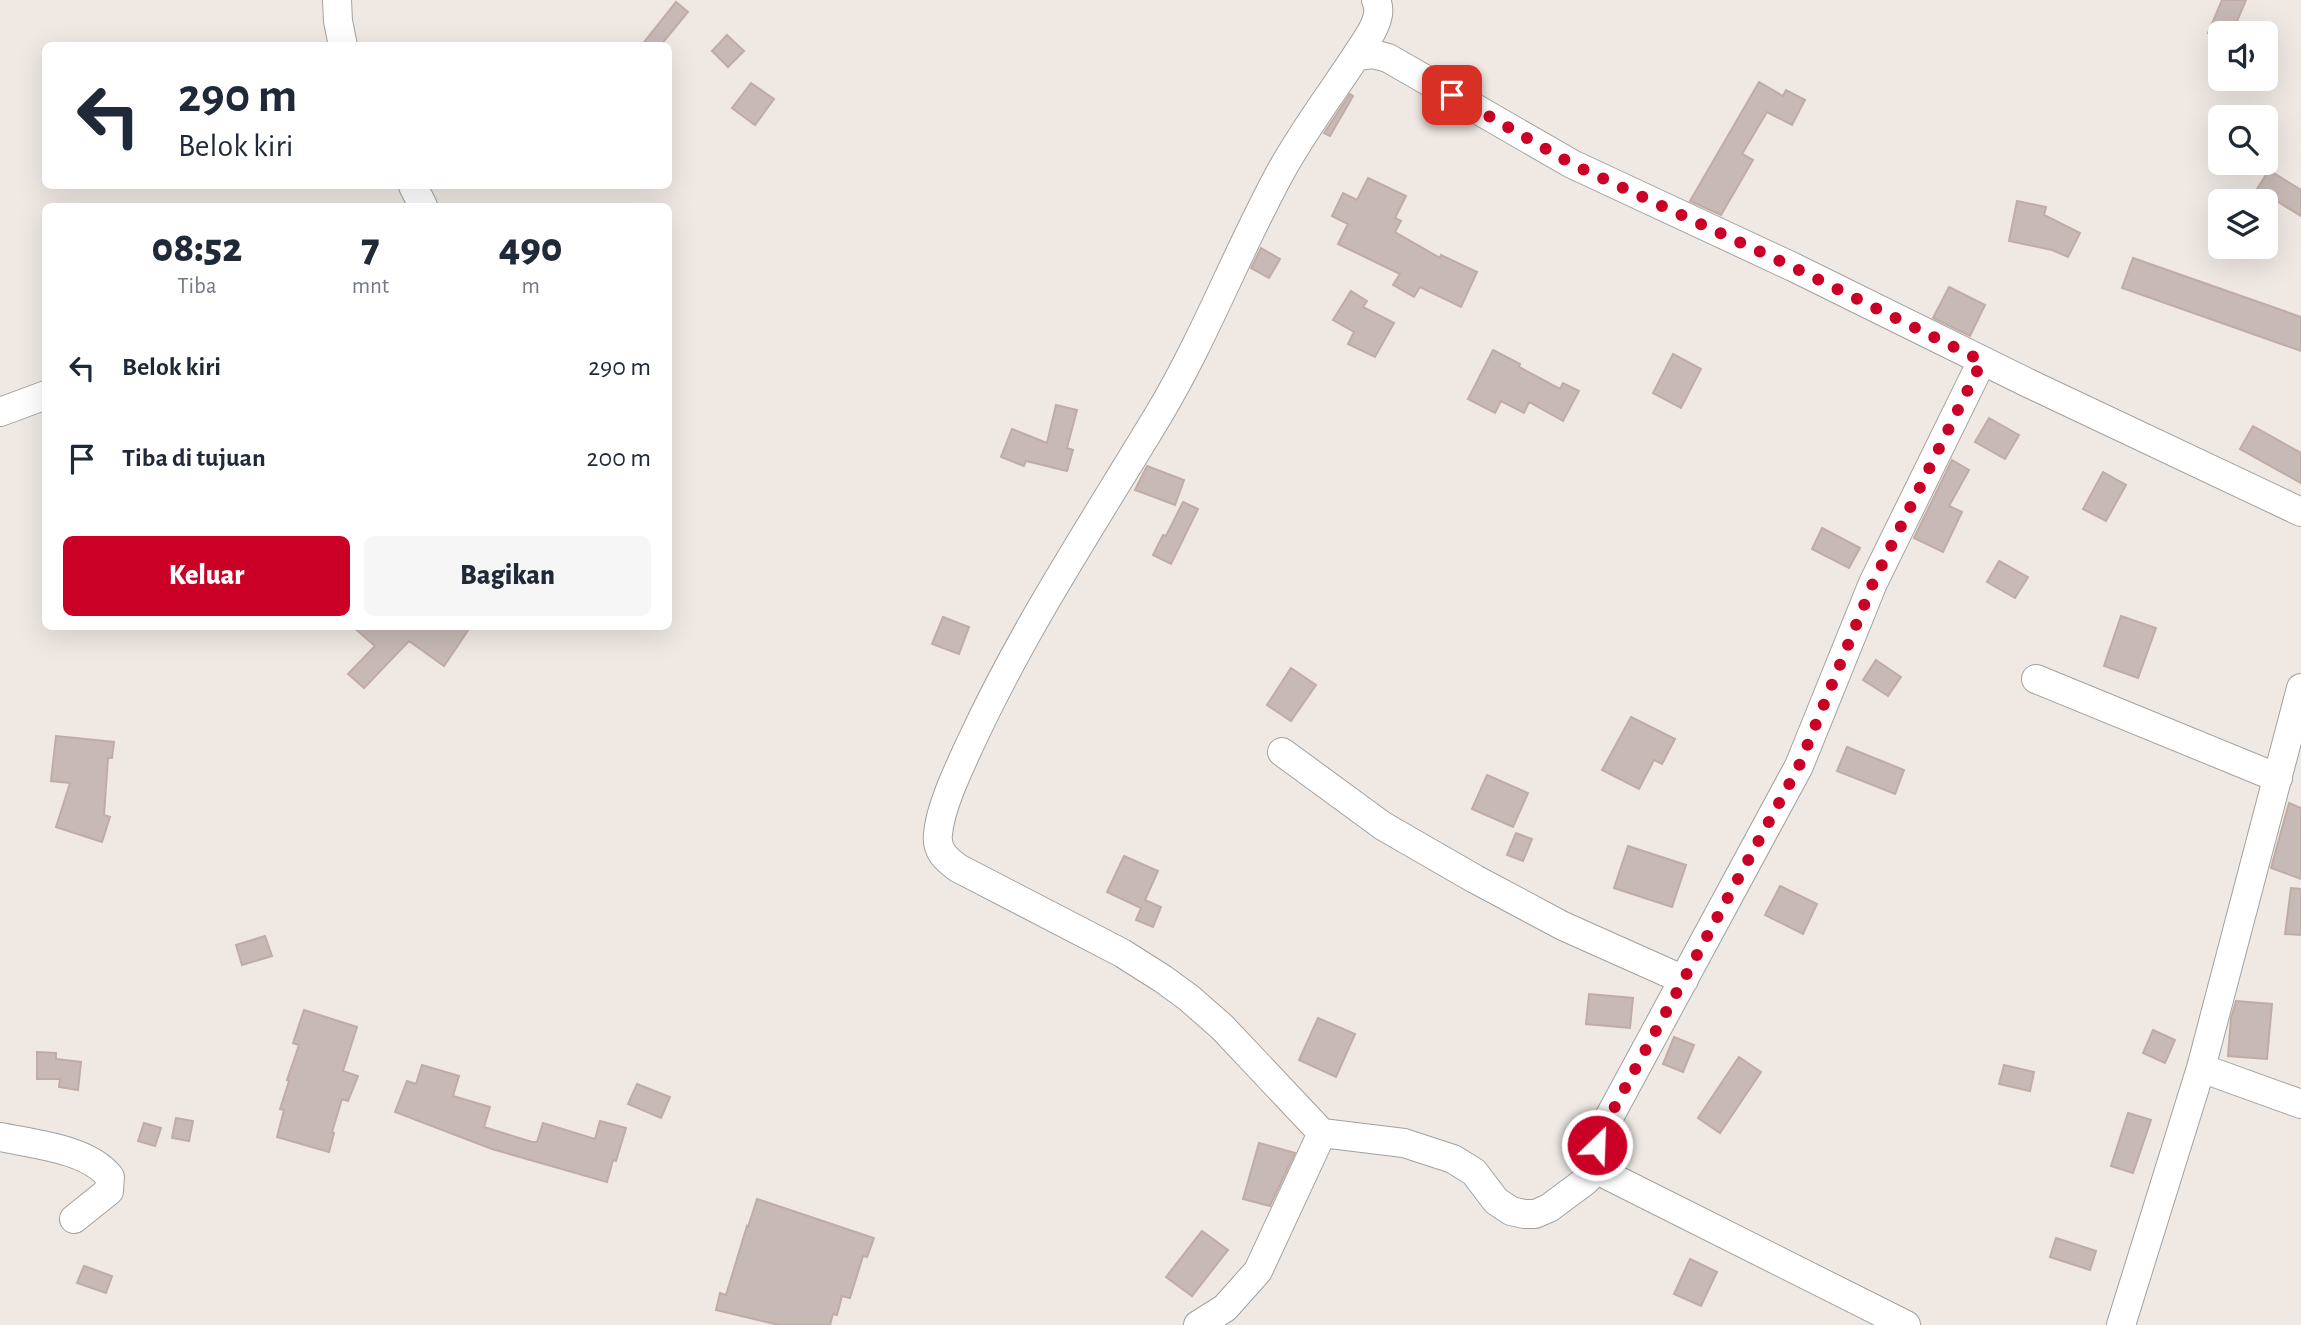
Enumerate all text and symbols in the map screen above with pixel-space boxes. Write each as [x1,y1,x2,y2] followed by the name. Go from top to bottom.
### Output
[2208,21,2278,259] map controls
[2208,21,2278,91] button: sound
[1422,65,1482,125] pin
[63,70,154,161] icon: left
[178,72,297,121] text: 290 m
[1433,76,1471,114] icon: arrive
[2208,105,2278,175] button: search
[178,130,294,162] text: Belok kiri
[2208,189,2278,259] button: layers
[151,227,242,269] text: 08:52
[361,227,380,269] text: 7
[499,227,563,269] text: 490
[177,275,217,298] text: Tiba
[352,275,389,298] text: mnt
[521,275,540,298] text: m
[63,349,101,387] icon: left
[122,354,221,380] text: Belok kiri
[588,354,651,380] text: 290 m
[63,440,101,478] icon: arrive
[122,445,266,471] text: Tiba di tujuan
[587,445,651,471] text: 200 m
[63,536,350,616] button: Keluar
[364,536,651,616] button: Bagikan
[1560,1108,1634,1182] position arrow

